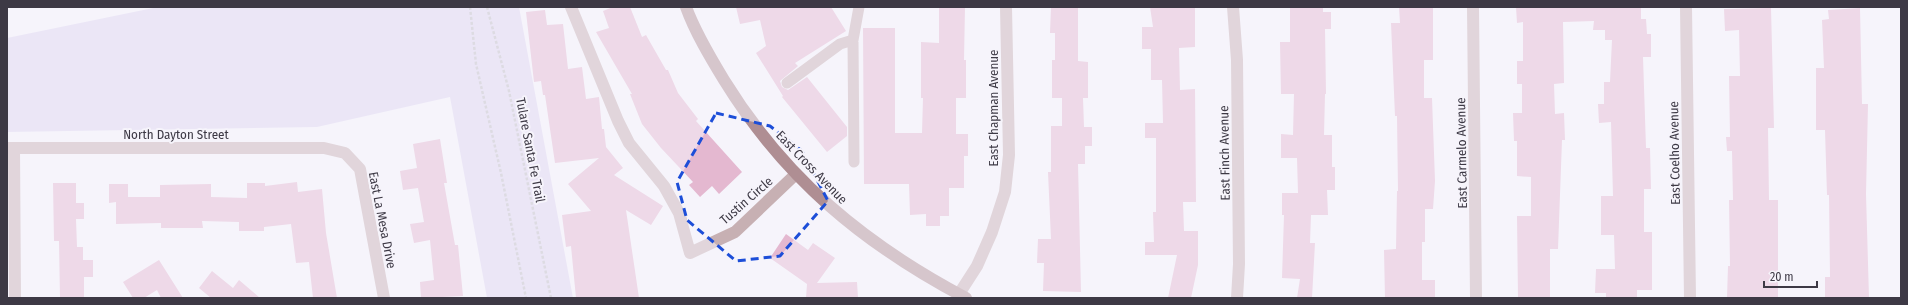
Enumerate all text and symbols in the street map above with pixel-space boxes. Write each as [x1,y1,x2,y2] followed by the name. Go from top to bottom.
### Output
[986,49,1001,167] street label: East Chapman Avenue
[513,96,548,204] street label: Tulare Santa Fe Trail
[1453,97,1470,209] street label: East Carmelo Avenue
[1666,101,1683,205] street label: East Coelho Avenue
[1216,105,1233,201] street label: East Finch Avenue
[123,127,230,142] street label: North Dayton Street
[773,128,850,207] street label: East Cross Avenue
[366,170,399,270] street label: East La Mesa Drive
[717,173,776,227] street label: Tustin Circle
[1764,263,1817,289] scale bar
[1770,270,1794,284] text: 20 m

